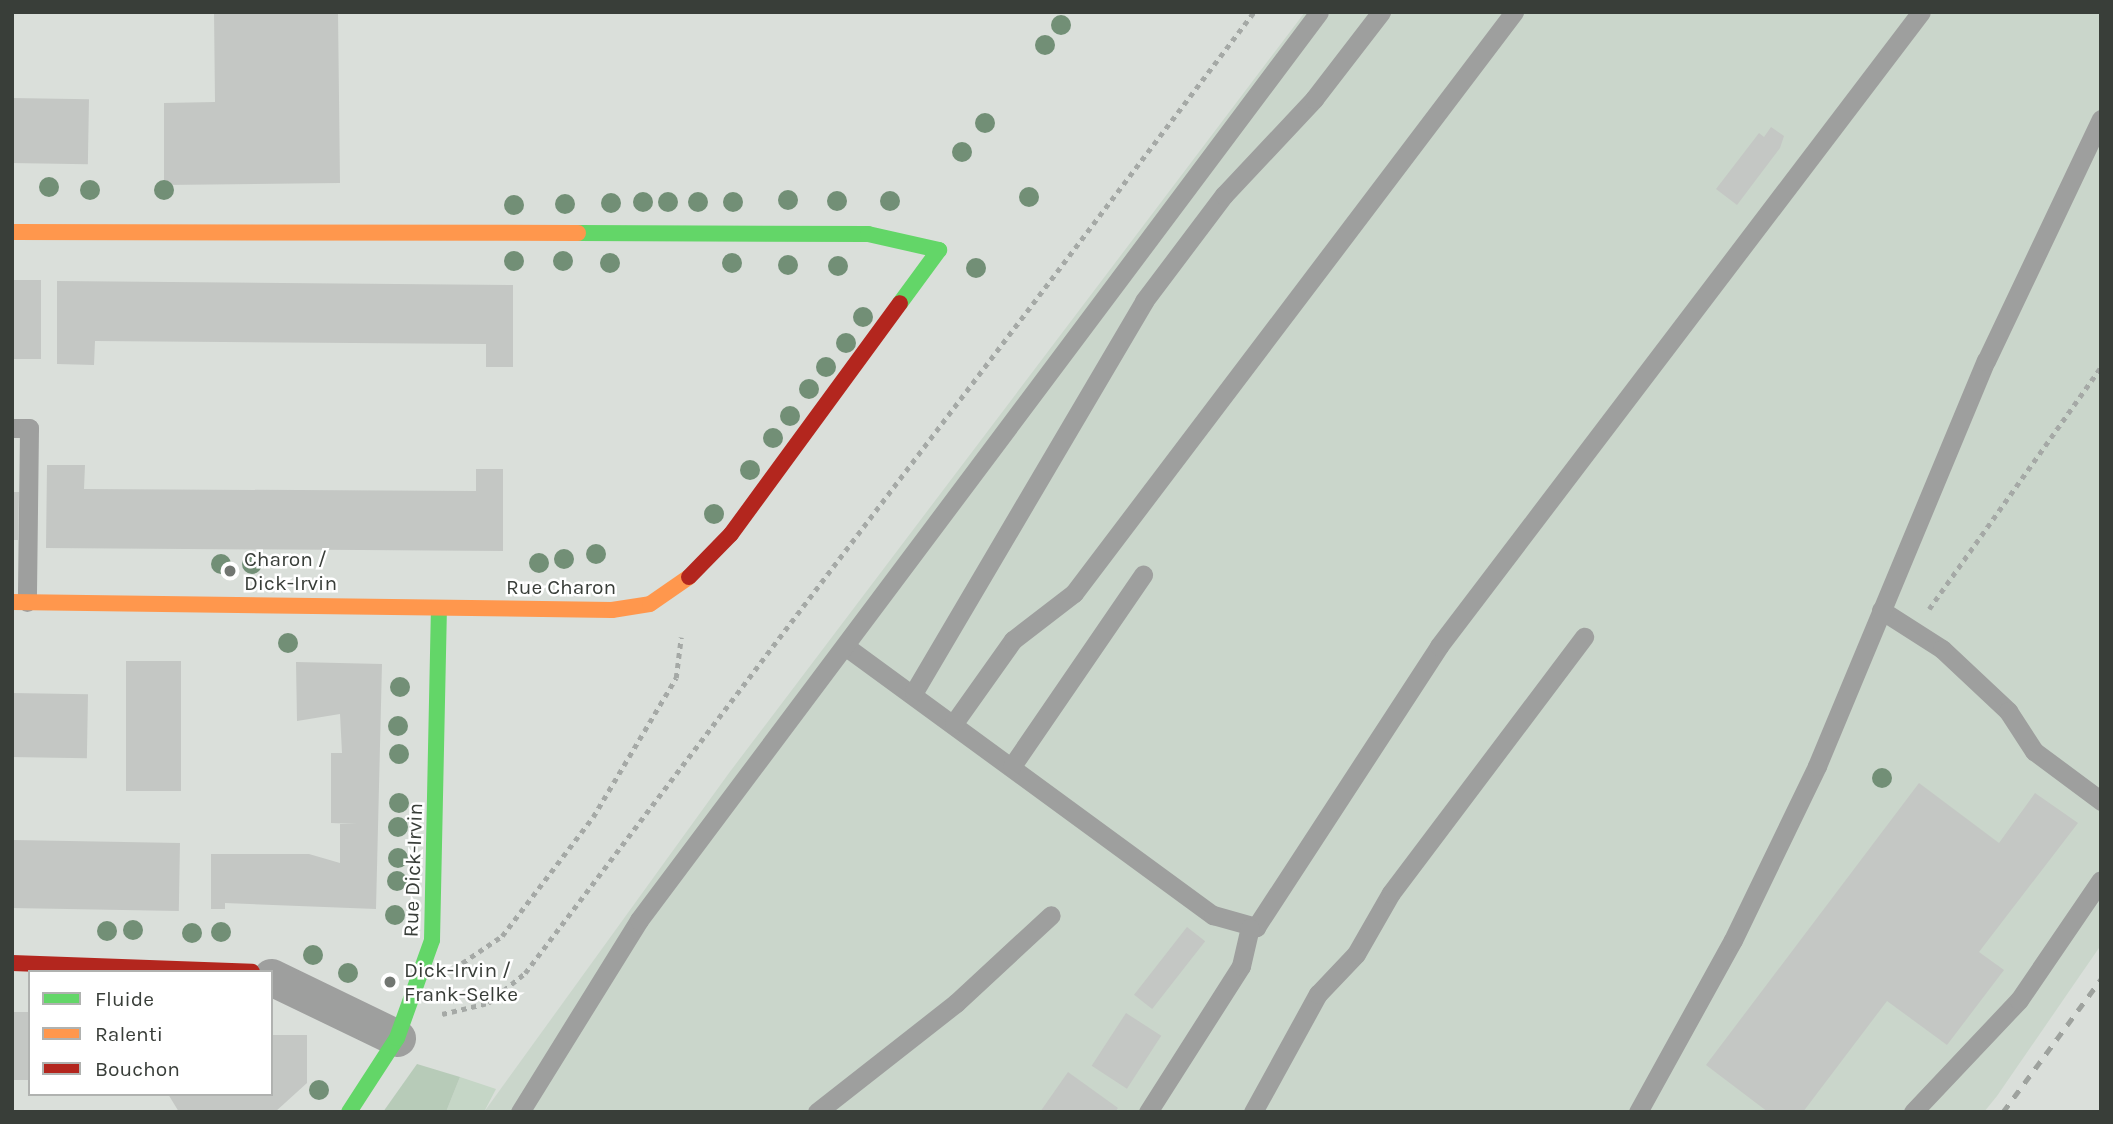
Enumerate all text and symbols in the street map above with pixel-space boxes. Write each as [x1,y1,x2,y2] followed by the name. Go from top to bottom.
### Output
[244,546,337,596] place label: Charon / Dick-Irvin
[222,563,238,579] marker: Charon / Dick-Irvin
[506,574,616,600] street label: Rue Charon
[398,802,428,938] street label: Rue Dick-Irvin
[404,957,518,1007] place label: Dick-Irvin / Frank-Selke
[28,970,273,1096] legend
[382,974,398,990] marker: Dick-Irvin / Frank-Selke
[95,987,154,1011] text: Fluide
[95,1022,163,1046] text: Ralenti
[95,1057,180,1081] text: Bouchon

